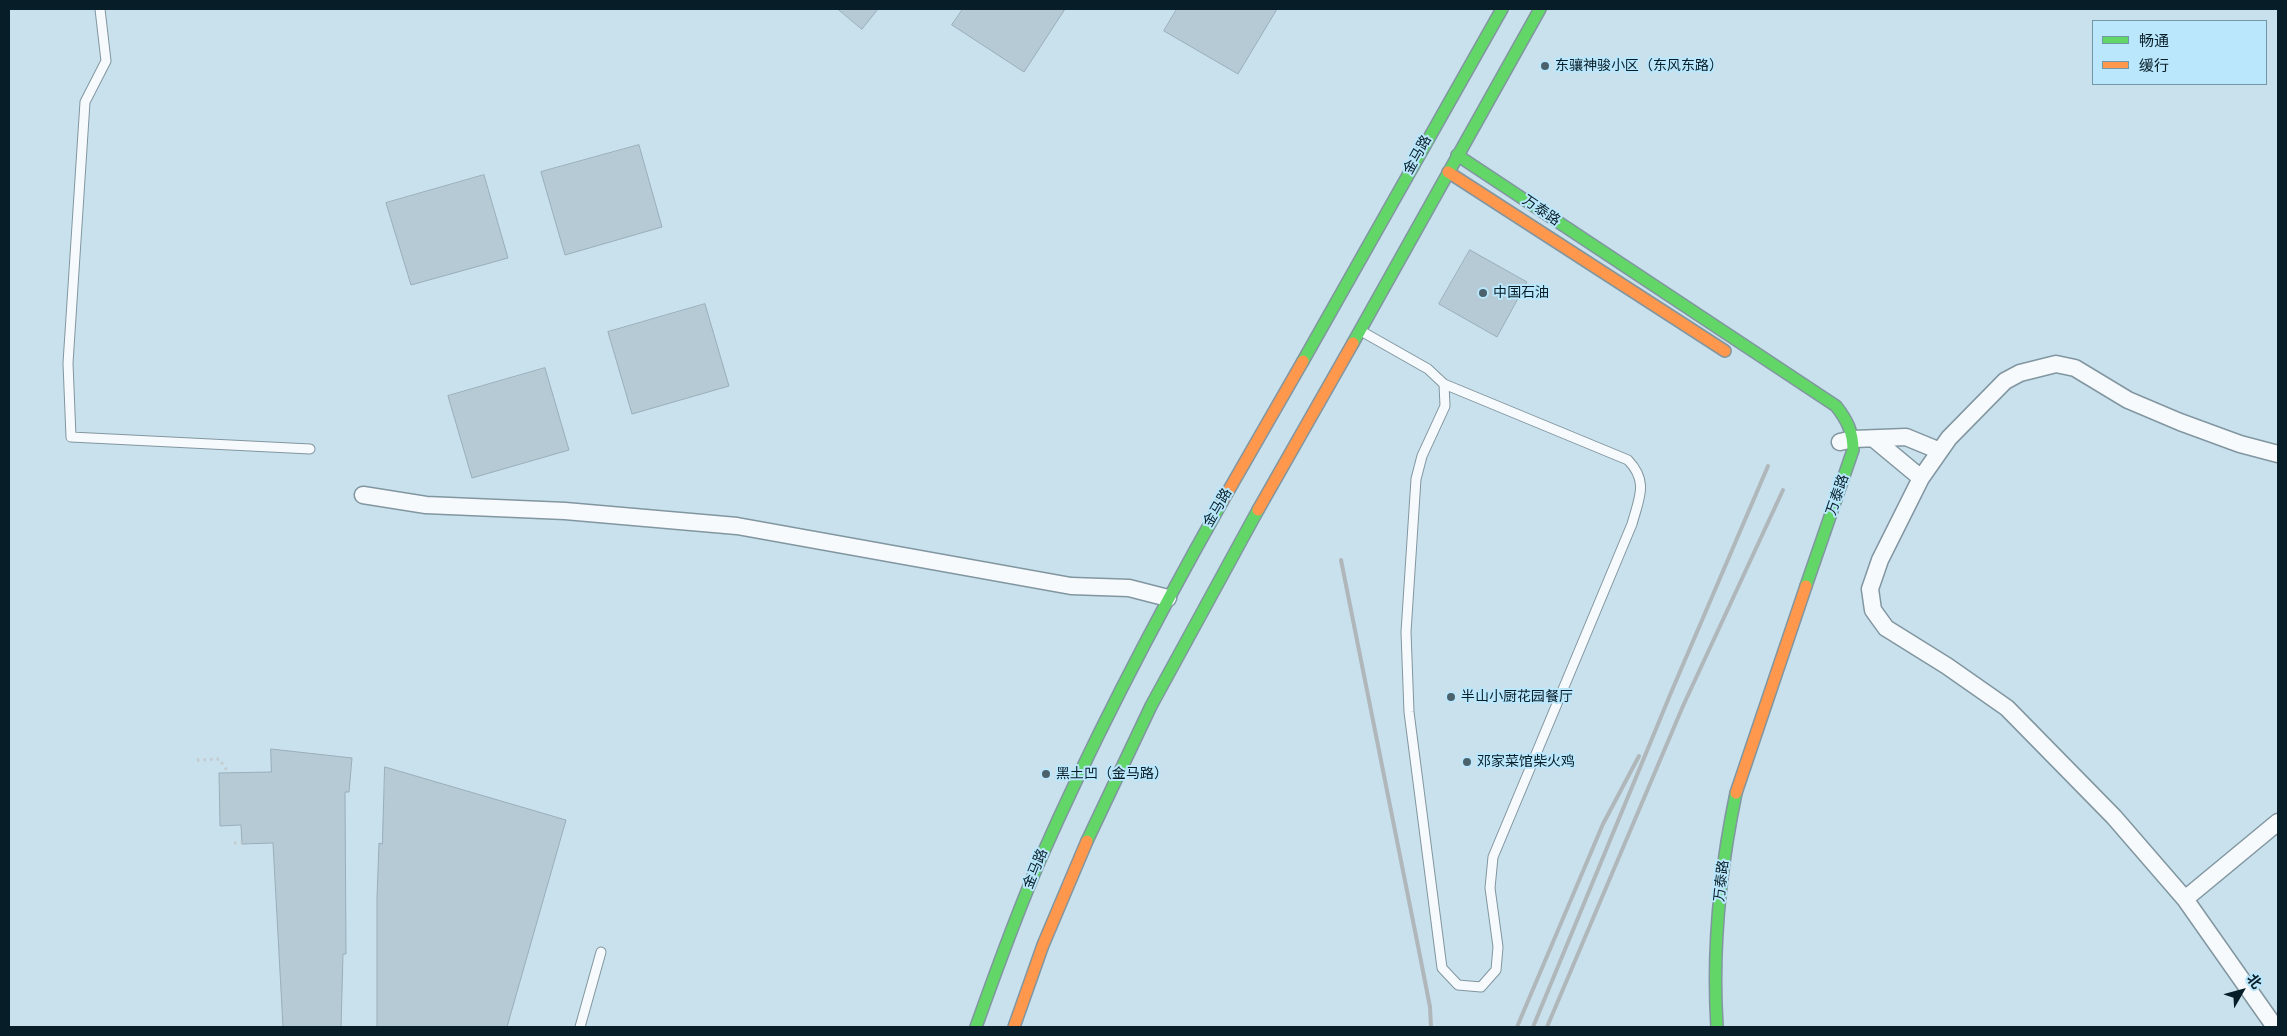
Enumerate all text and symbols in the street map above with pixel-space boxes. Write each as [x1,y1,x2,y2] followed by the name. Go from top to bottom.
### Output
[2092,20,2267,85] legend
[2139,32,2169,50] text: 畅通
[2139,57,2169,75] text: 缓行
[1555,58,1723,74] place label: 东骧神骏小区（东风东路）
[1539,60,1551,72] marker: 东骧神骏小区（东风东路）
[1400,133,1436,177] street label: 金马路
[1519,192,1563,230] street label: 万泰路
[1493,285,1549,301] place label: 中国石油
[1477,287,1489,299] marker: 中国石油
[1823,472,1853,518] street label: 万泰路
[1200,486,1236,530] street label: 金马路
[1461,689,1573,705] place label: 半山小厨花园餐厅
[1445,691,1457,703] marker: 半山小厨花园餐厅
[1477,754,1575,770] place label: 邓家菜馆柴火鸡
[1461,756,1473,768] marker: 邓家菜馆柴火鸡
[1056,766,1168,782] place label: 黑土凹（金马路）
[1040,768,1052,780] marker: 黑土凹（金马路）
[1020,846,1052,892] street label: 金马路
[1711,859,1733,903] street label: 万泰路
[2217,966,2267,1016] north arrow
[2243,971,2265,992] text: 北

